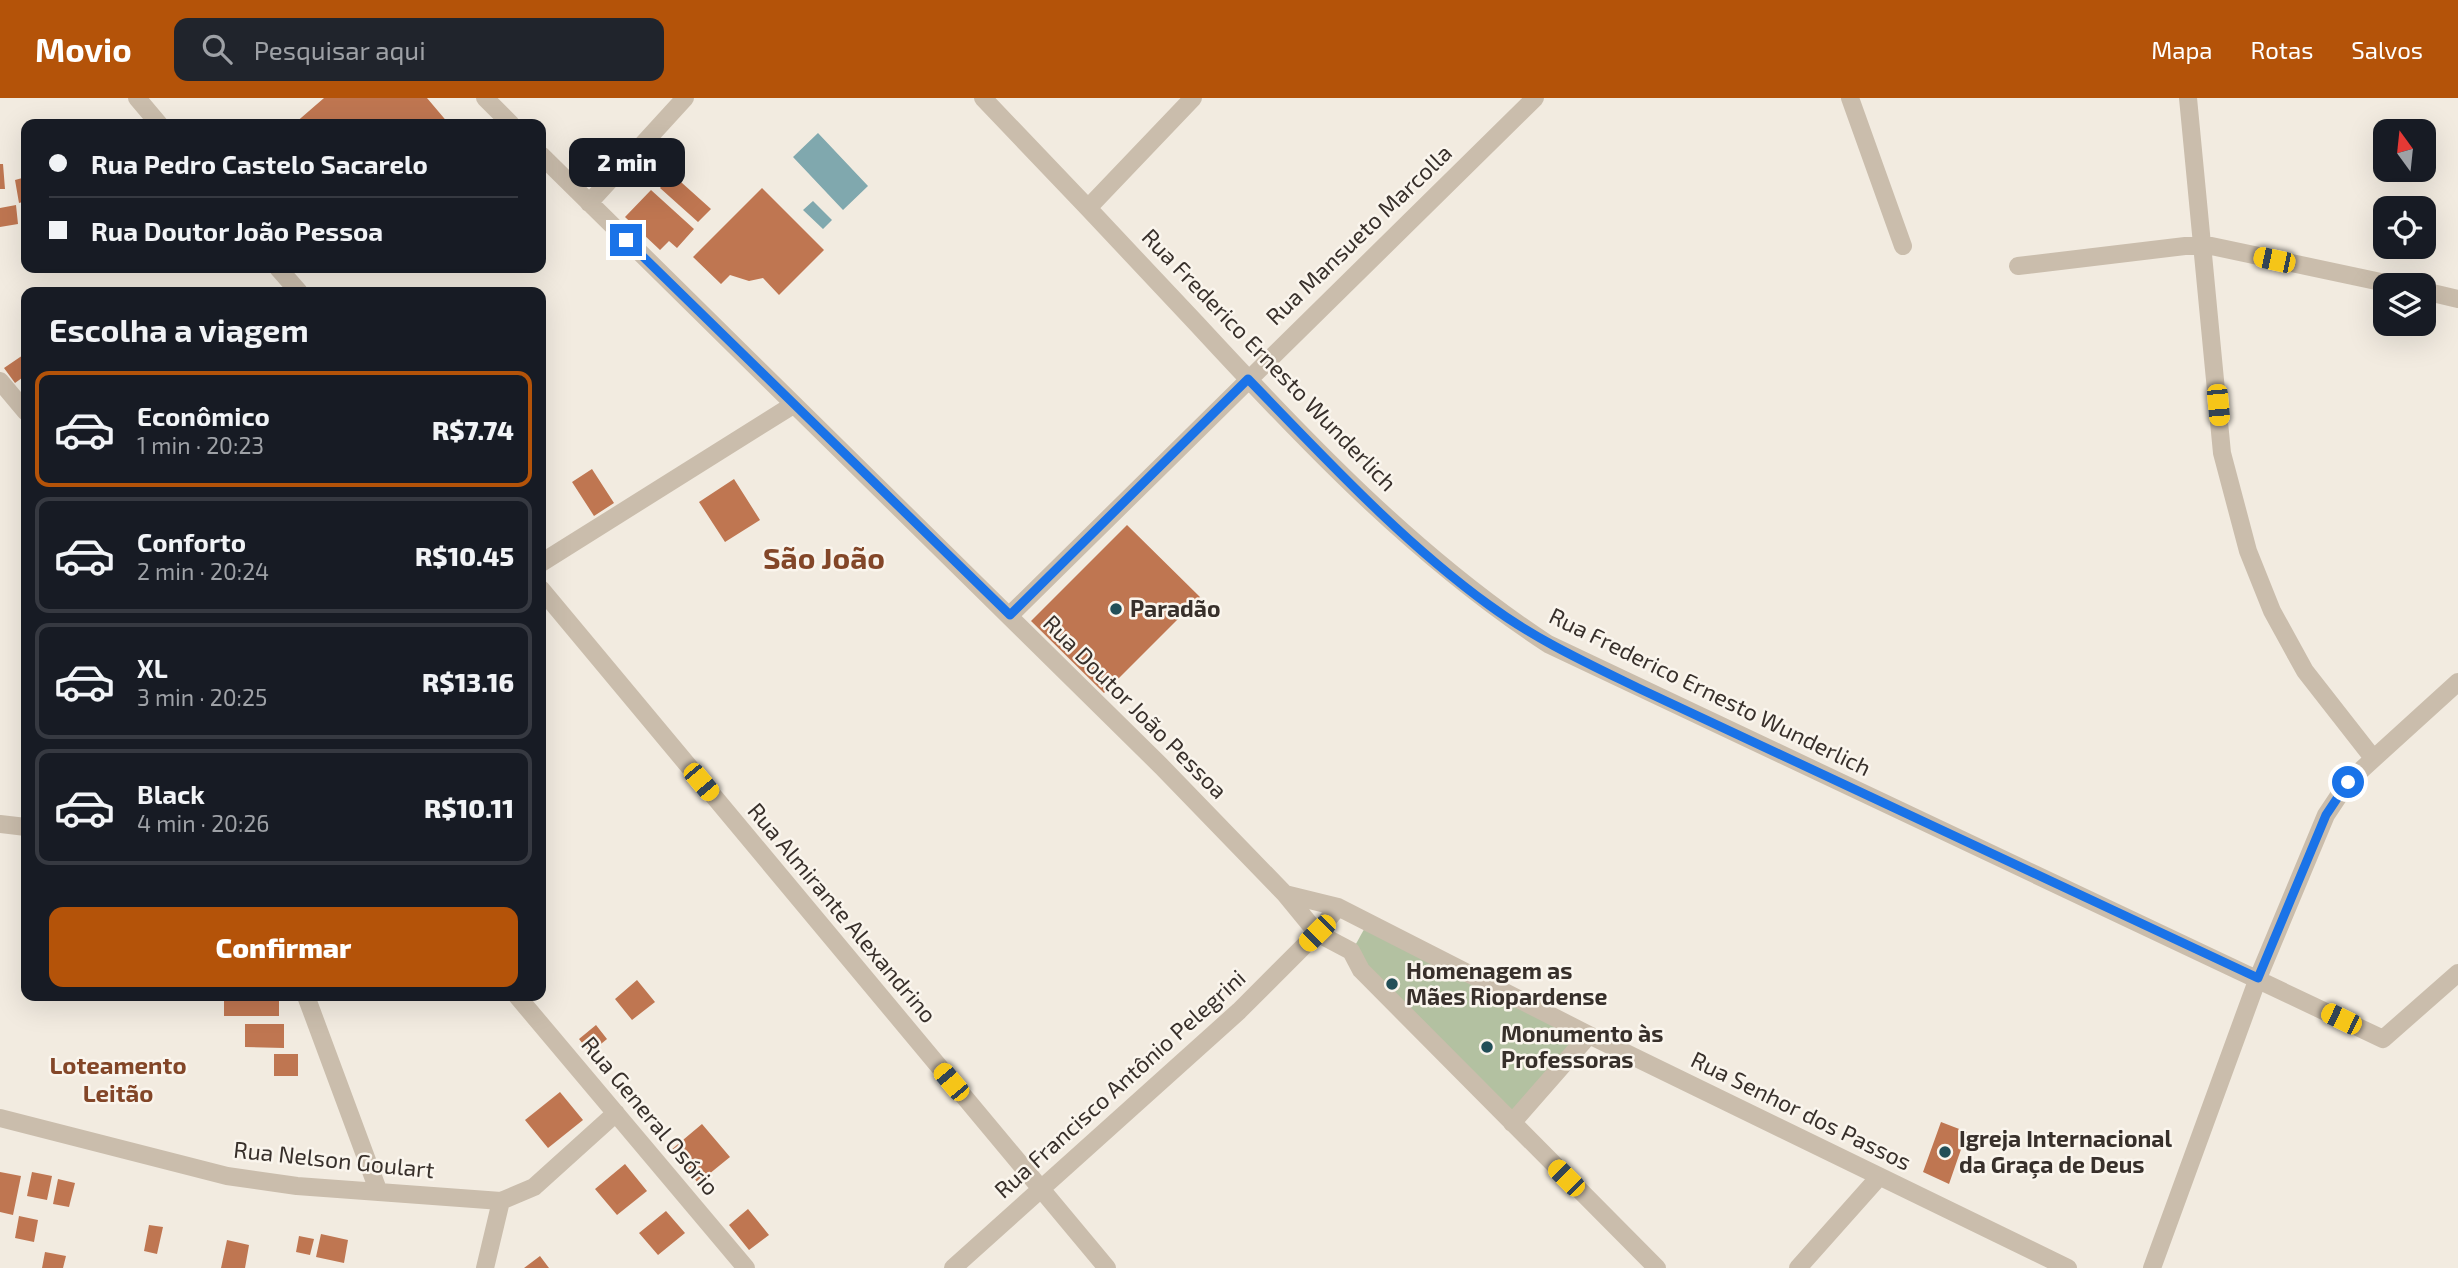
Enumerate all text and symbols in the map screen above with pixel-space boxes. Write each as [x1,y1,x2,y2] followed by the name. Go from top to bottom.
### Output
[174,18,664,81] search box
[35,29,132,69] text: Movio
[198,30,236,68] icon: search
[254,34,426,65] text: Pesquisar aqui
[2151,35,2213,64] text: Mapa
[2251,35,2313,64] text: Rotas
[2351,35,2423,64] text: Salvos
[2373,119,2436,182] north arrow
[2373,119,2436,336] map controls
[568,138,684,188] callout: 2 min
[1260,138,1457,330] street label: Rua Mansueto Marcolla
[91,148,428,179] text: Rua Pedro Castelo Sacarelo
[597,148,657,176] text: 2 min
[2373,196,2436,259] button: locate
[91,215,383,246] text: Rua Doutor João Pessoa
[1137,222,1403,496] street label: Rua Frederico Ernesto Wunderlich
[610,224,642,256] route end
[2252,245,2297,275] car
[2373,273,2436,336] button: layers
[49,310,309,348] text: Escolha a viagem
[2206,383,2231,427] car
[53,398,116,461] icon: car
[137,400,270,431] text: Econômico
[432,414,514,445] text: R$7.74
[137,431,264,459] text: 1 min · 20:23
[53,524,116,587] icon: car
[137,526,246,557] text: Conforto
[763,539,885,575] district label: São João
[415,540,514,571] text: R$10.45
[137,557,269,585] text: 2 min · 20:24
[1130,594,1221,622] place label: Paradão
[1108,601,1124,617] marker: Paradão
[1545,601,1876,781] street label: Rua Frederico Ernesto Wunderlich
[1038,609,1233,804] street label: Rua Doutor João Pessoa
[53,650,116,713] icon: car
[137,652,168,683] text: XL
[422,666,514,697] text: R$13.16
[137,683,267,711] text: 3 min · 20:25
[680,759,723,805] car
[2332,766,2364,798] route start
[53,776,116,839] icon: car
[137,778,205,809] text: Black
[424,792,514,823] text: R$10.11
[743,797,943,1028] street label: Rua Almirante Alexandrino
[137,809,269,837] text: 4 min · 20:26
[49,907,518,987] button: Confirmar
[1295,911,1340,955] car
[1406,956,1607,1010] place label: Homenagem as Mães Riopardense
[988,963,1251,1203] street label: Rua Francisco Antônio Pelegrini
[1384,976,1400,992] marker: Homenagem as Mães Riopardense
[2318,1000,2365,1038] car
[1501,1019,1663,1073] place label: Monumento às Professoras
[576,1030,725,1201] street label: Rua General Osório
[1479,1039,1495,1055] marker: Monumento às Professoras
[1687,1045,1916,1176] street label: Rua Senhor dos Passos
[49,1050,187,1107] district label: Loteamento Leitão
[930,1059,973,1105] car
[1959,1124,2172,1179] place label: Igreja Internacional da Graça de Deus
[232,1135,436,1183] street label: Rua Nelson Goulart
[1937,1144,1953,1160] marker: Igreja Internacional da Graça de Deus
[1544,1156,1589,1200] car

